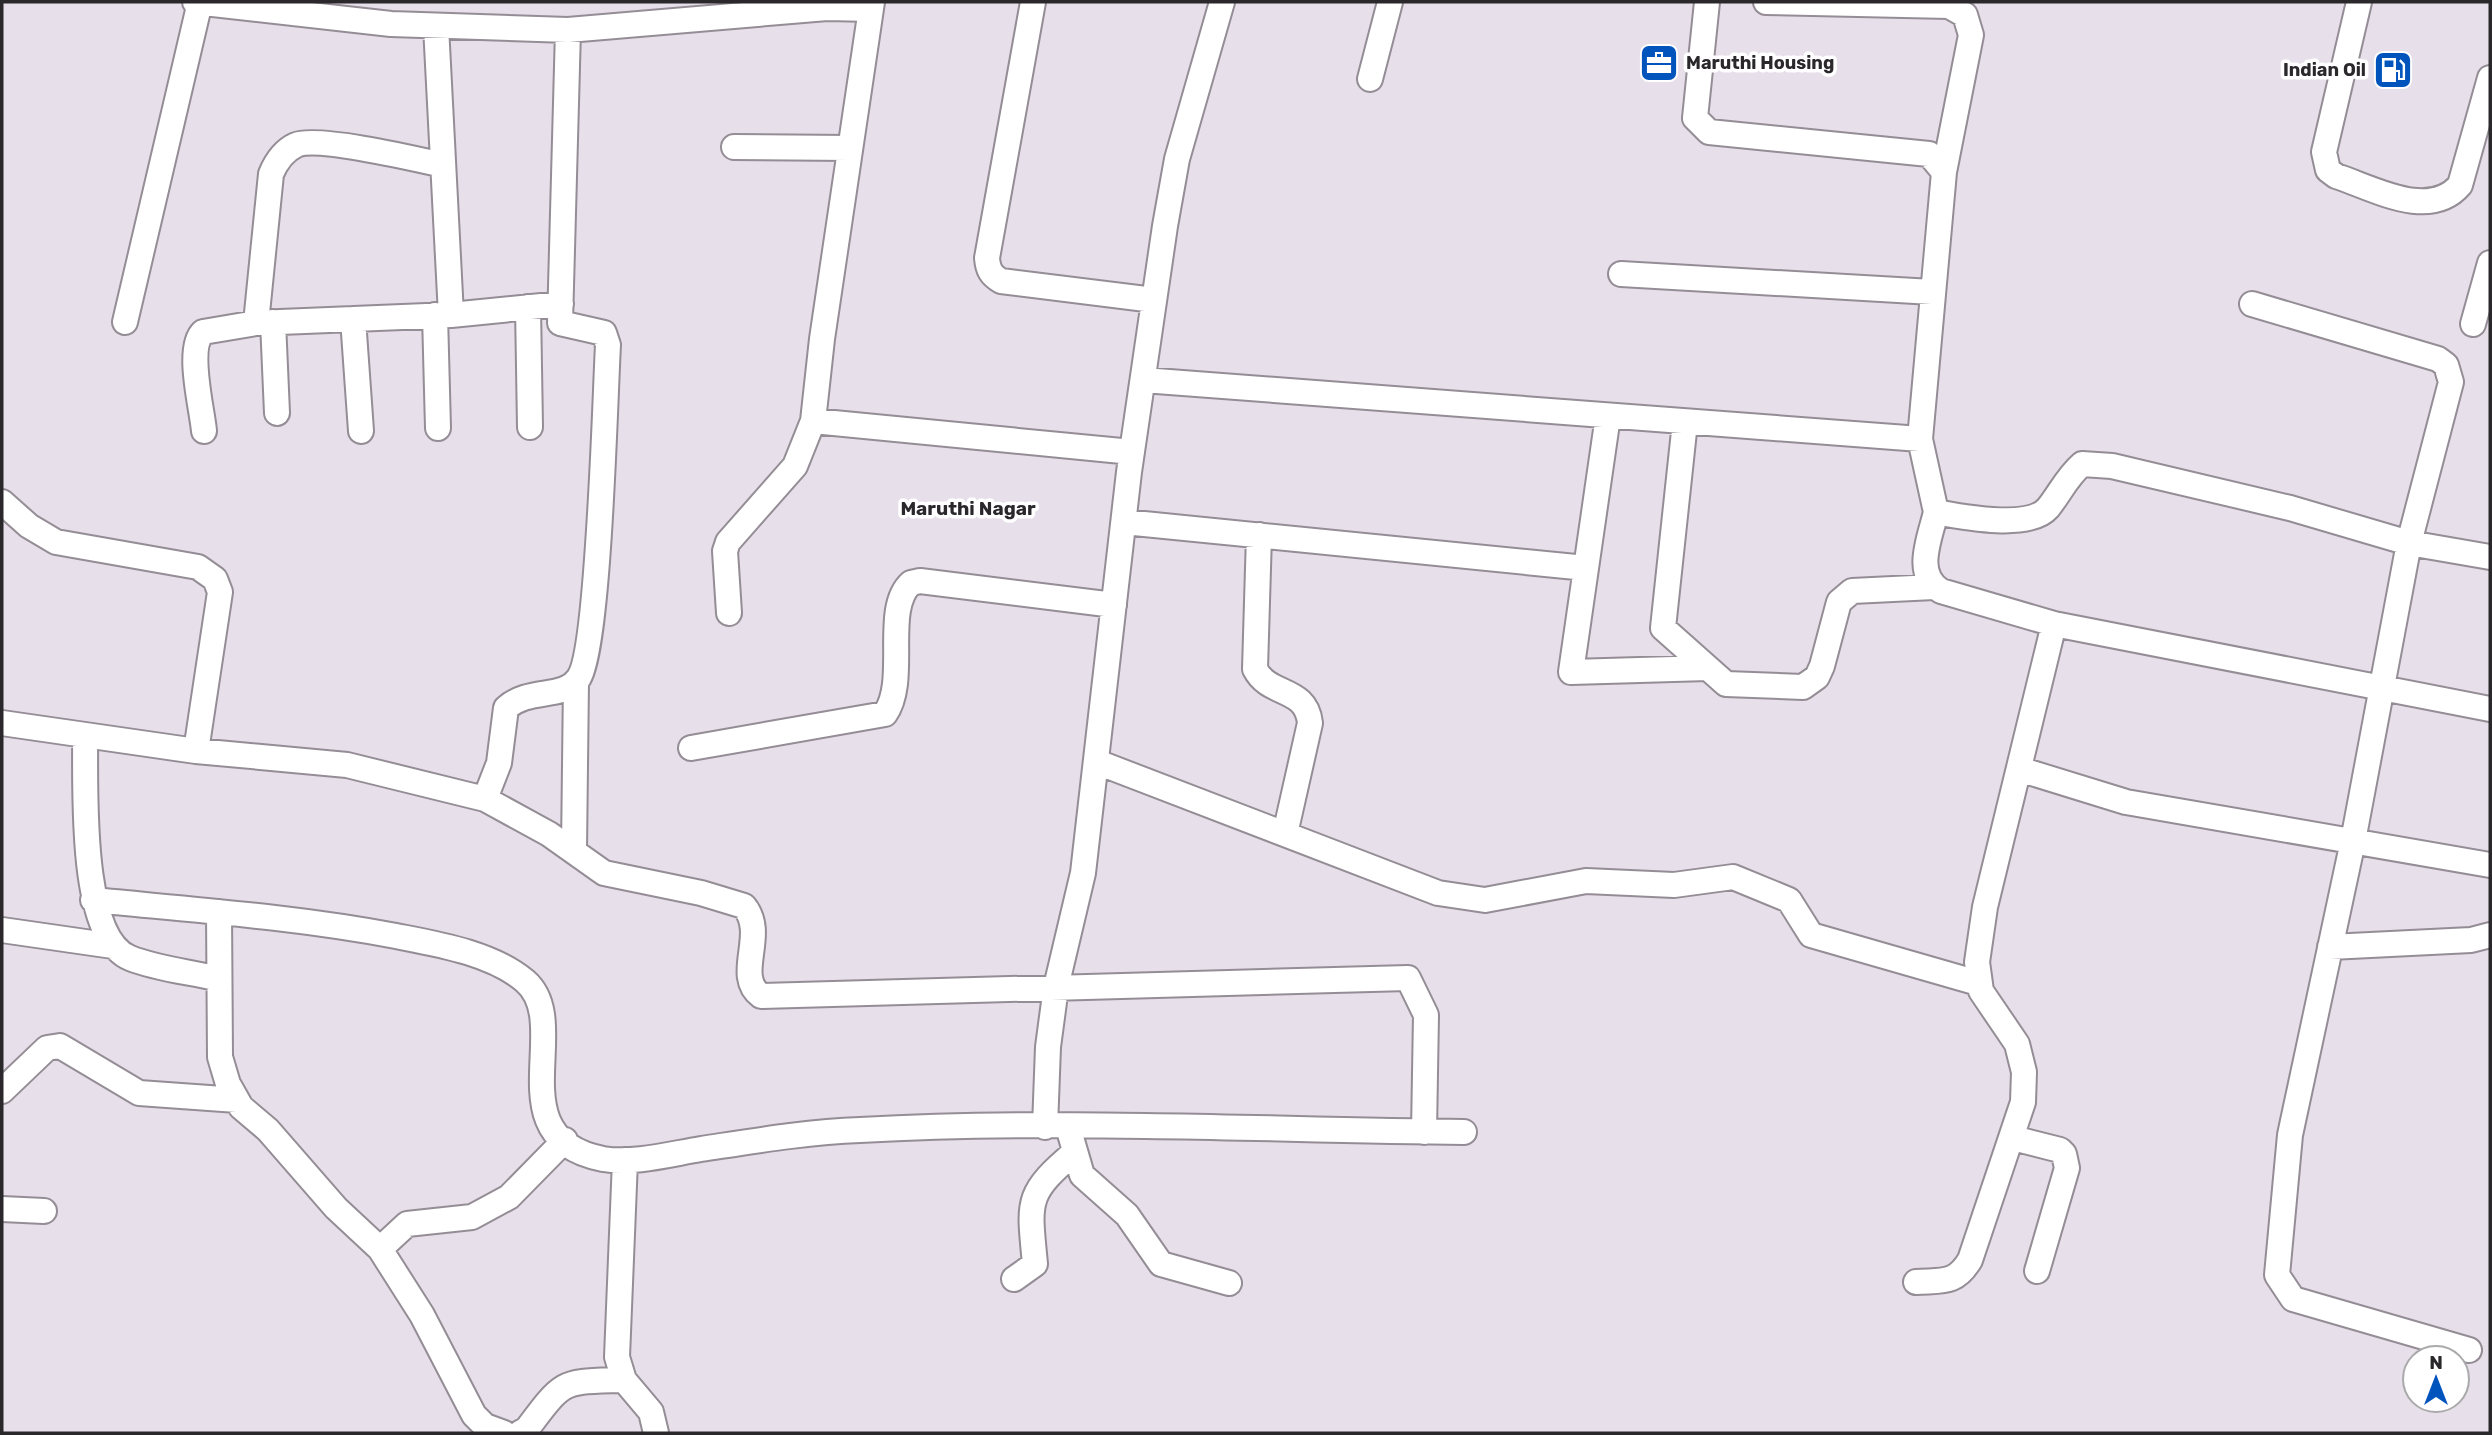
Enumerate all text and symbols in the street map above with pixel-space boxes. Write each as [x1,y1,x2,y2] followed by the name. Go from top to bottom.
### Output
[1638,42,1680,84] office icon: Maruthi Housing
[2372,49,2414,91] fuel station icon: Indian Oil
[1686,52,1834,74] place label: Maruthi Housing
[2283,59,2366,81] place label: Indian Oil
[900,497,1036,520] district label: Maruthi Nagar
[2401,1344,2471,1414] north arrow
[2429,1351,2443,1374] text: N

